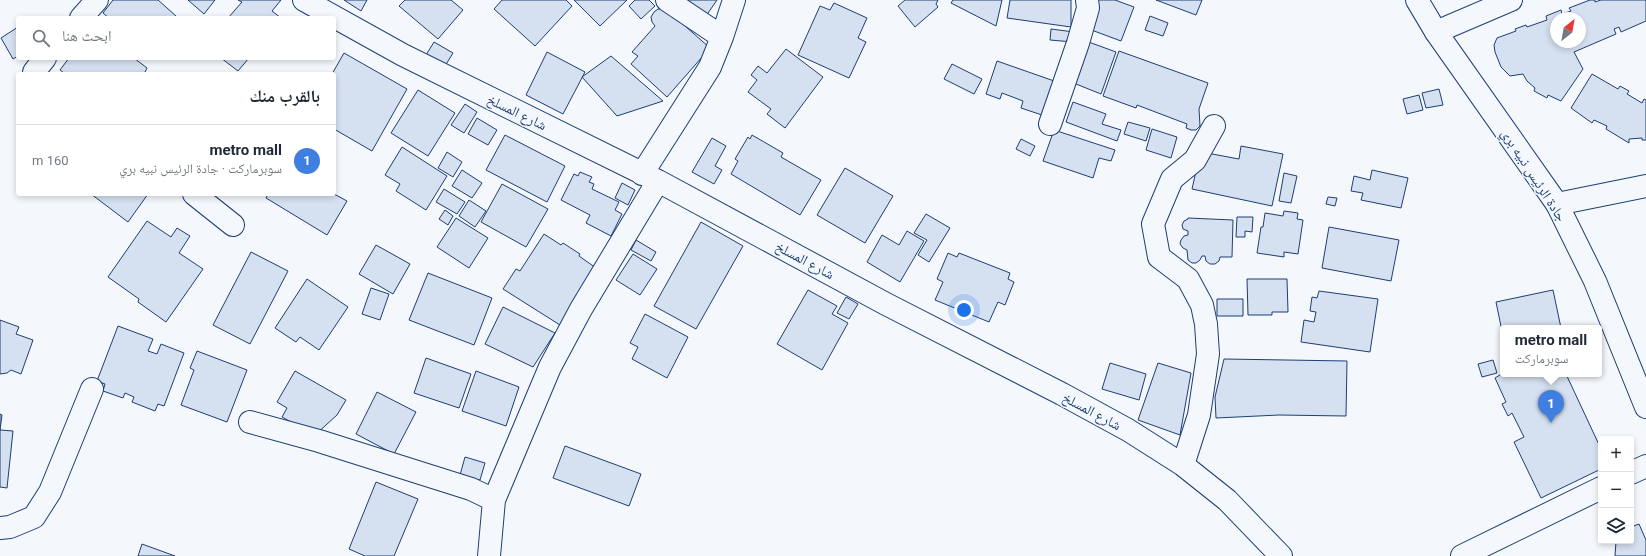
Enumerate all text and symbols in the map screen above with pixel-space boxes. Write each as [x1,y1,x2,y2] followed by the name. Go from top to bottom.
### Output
[1550,12,1586,48] north arrow
[16,16,336,60] search box
[30,27,52,49] icon: search
[62,27,111,45] text: ابحث هنا
[249,86,320,106] text: بالقرب منك
[484,91,549,135] street label: شارع المسلخ
[1495,126,1570,226] street label: جادة الرئيس نبيه بري
[209,141,282,159] text: metro mall
[32,153,69,168] text: 160 m
[303,153,311,168] text: 1
[119,161,282,176] text: سوبرماركت · جادة الرئيس نبيه بري
[772,238,837,284] street label: شارع المسلخ
[954,300,974,320] your location
[1500,325,1602,377] popup
[1515,331,1587,349] text: metro mall
[1515,351,1568,366] text: سوبرماركت
[1059,389,1124,435] street label: شارع المسلخ
[1538,390,1564,423] pin: 1
[1598,436,1634,544] map controls
[1598,436,1634,472] button: +
[1598,472,1634,508] button: −
[1598,508,1634,544] button: layers

